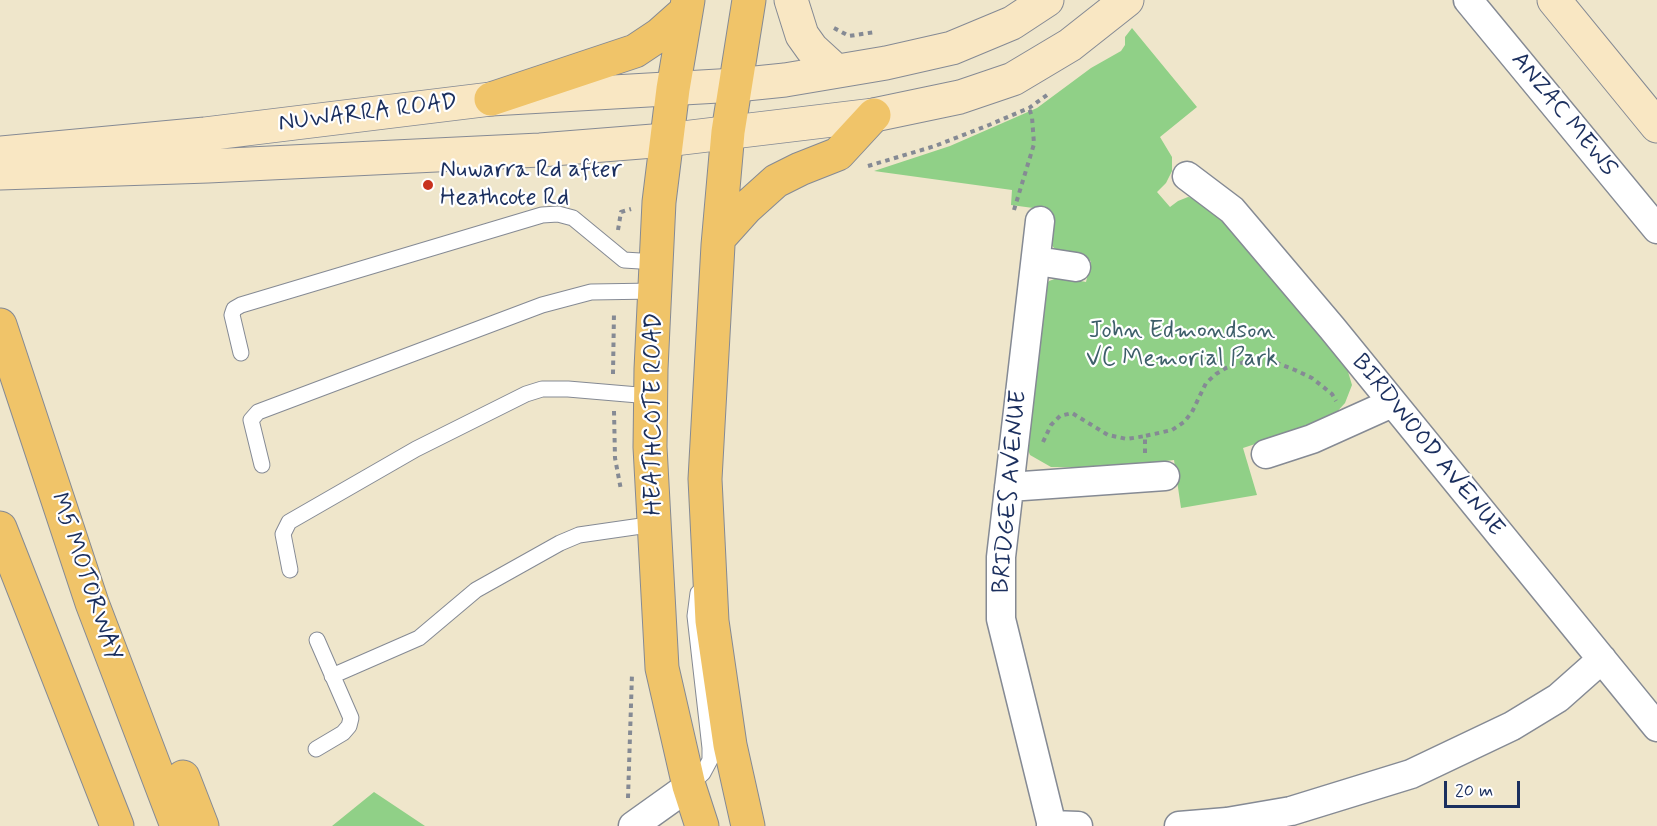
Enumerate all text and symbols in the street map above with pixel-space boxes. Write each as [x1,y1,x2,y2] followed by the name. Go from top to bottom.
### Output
[1504,47,1622,183] street label: ANZAC MEWS
[277,89,459,139] street label: NUWARRA ROAD
[440,157,622,213] place label: Nuwarra Rd after Heathcote Rd
[421,178,435,192] marker: Nuwarra Rd after Heathcote Rd
[641,313,669,515] street label: HEATHCOTE ROAD
[1086,318,1278,374] park label: John Edmondson VC Memorial Park
[1345,349,1509,543] street label: BIRDWOOD AVENUE
[988,389,1034,595] street label: BRIDGES AVENUE
[43,489,127,665] street label: M5 MOTORWAY
[1447,769,1524,807] scale bar
[1455,779,1493,803] text: 20 m

